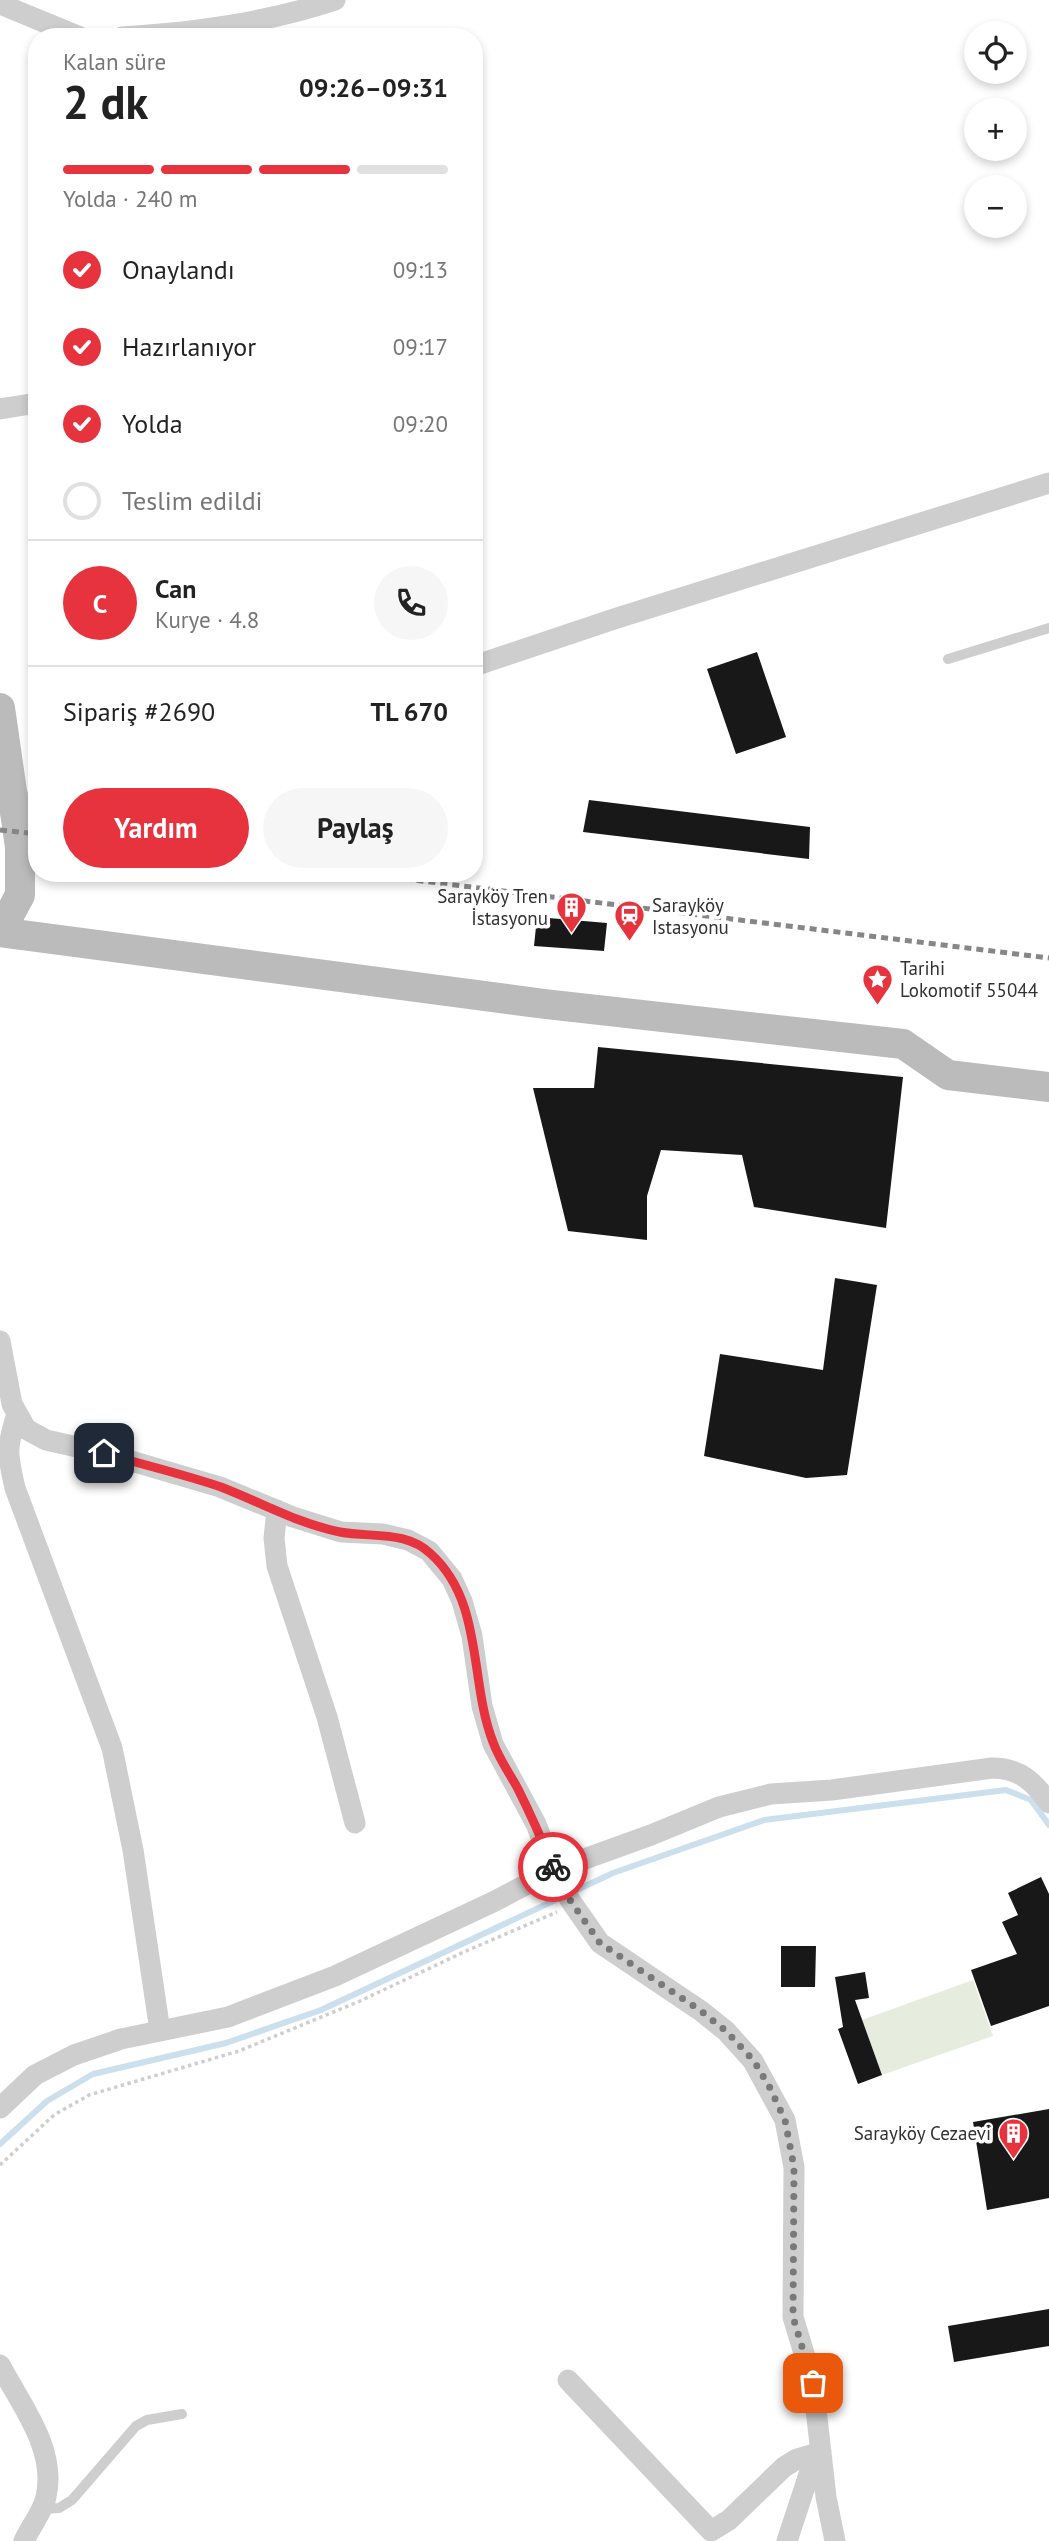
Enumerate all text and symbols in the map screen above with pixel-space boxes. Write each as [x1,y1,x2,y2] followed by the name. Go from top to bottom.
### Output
[964,21,1027,238] map controls
[964,21,1027,84] button: locate
[63,47,166,76] text: Kalan süre
[299,71,448,104] text: 09:26–09:31
[63,72,148,132] text: 2 dk
[964,98,1027,161] button: +
[964,175,1027,238] button: −
[63,184,198,213] text: Yolda · 240 m
[63,251,101,289] icon: check
[122,253,235,286] text: Onaylandı
[393,255,448,284] text: 09:13
[63,328,101,366] icon: check
[122,330,256,363] text: Hazırlanıyor
[393,332,448,361] text: 09:17
[63,405,101,443] icon: check
[122,407,183,440] text: Yolda
[393,409,448,438] text: 09:20
[122,484,263,517] text: Teslim edildi
[374,566,448,640] button: phone
[155,572,196,605] text: Can
[93,587,107,620] text: C
[155,605,259,634] text: Kurye · 4.8
[63,695,215,728] text: Sipariş #2690
[370,695,448,728] text: TL 670
[63,788,249,868] button: Yardım
[263,788,448,868] button: Paylaş
[437,884,548,930] place label: Sarayköy Tren İstasyonu
[554,890,588,934] building icon: Sarayköy Tren İstasyonu
[652,893,729,939] place label: Sarayköy Istasyonu
[612,899,646,943] station icon: Sarayköy Istasyonu
[900,956,1038,1002] place label: Tarihi Lokomotif 55044
[860,962,894,1006] place icon: Tarihi Lokomotif 55044
[74,1423,134,1483] pin
[85,1434,123,1472] icon: home
[518,1832,588,1902] courier
[534,1848,572,1886] icon: bike
[997,2116,1031,2160] building icon: Sarayköy Cezaevi
[854,2121,991,2145] place label: Sarayköy Cezaevi
[783,2353,843,2413] pin
[794,2364,832,2402] icon: bag

